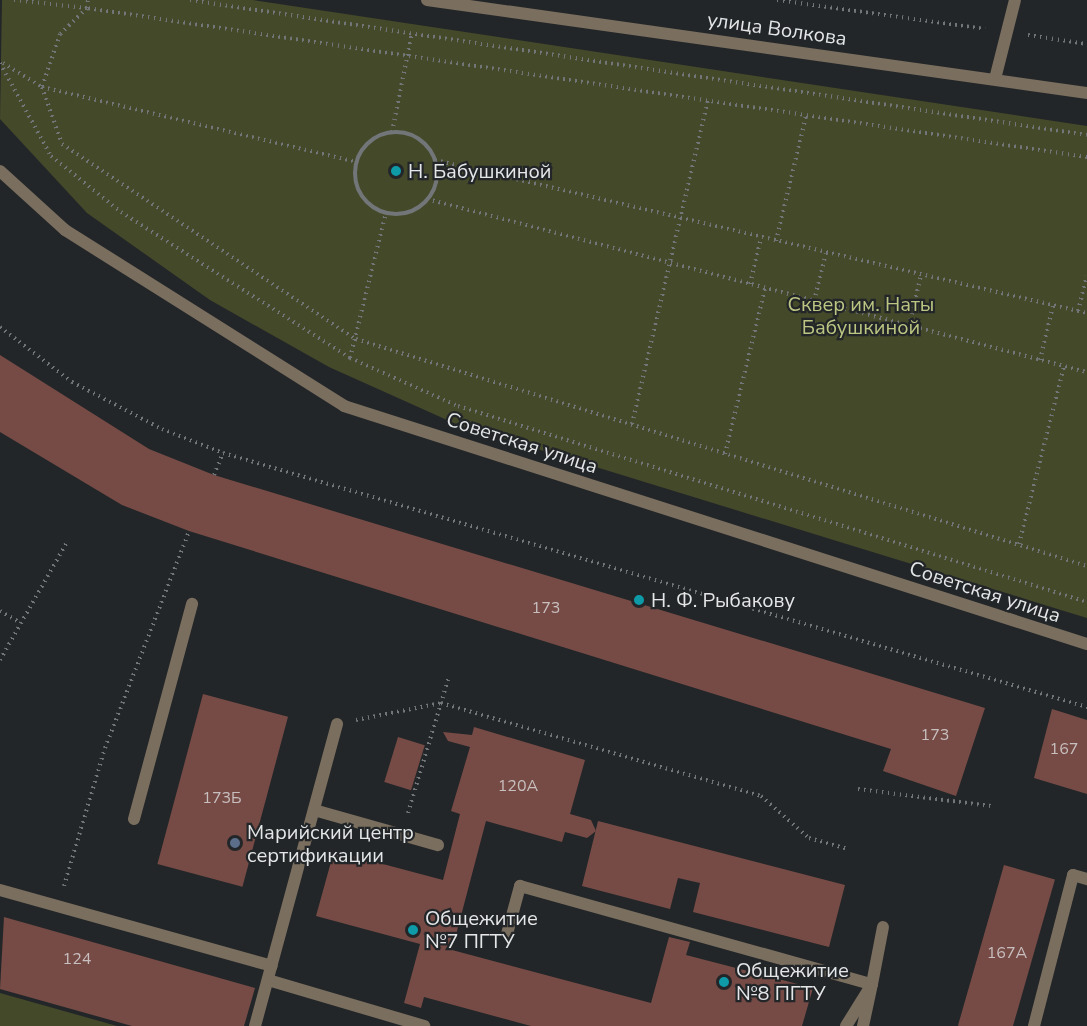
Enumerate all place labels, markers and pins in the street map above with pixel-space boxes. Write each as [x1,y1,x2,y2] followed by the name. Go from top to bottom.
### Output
[408,159,551,183] place label: Н. Бабушкиной
[389,164,403,178] marker: Н. Бабушкиной
[651,588,795,612] place label: Н. Ф. Рыбакову
[632,593,646,607] marker: Н. Ф. Рыбакову
[247,820,414,867] place label: Марийский центр сертификации
[228,836,242,850] marker: Марийский центр сертификации
[425,906,538,953] place label: Общежитие №7 ПГТУ
[406,923,420,937] marker: Общежитие №7 ПГТУ
[736,958,849,1005] place label: Общежитие №8 ПГТУ
[717,975,731,989] marker: Общежитие №8 ПГТУ

